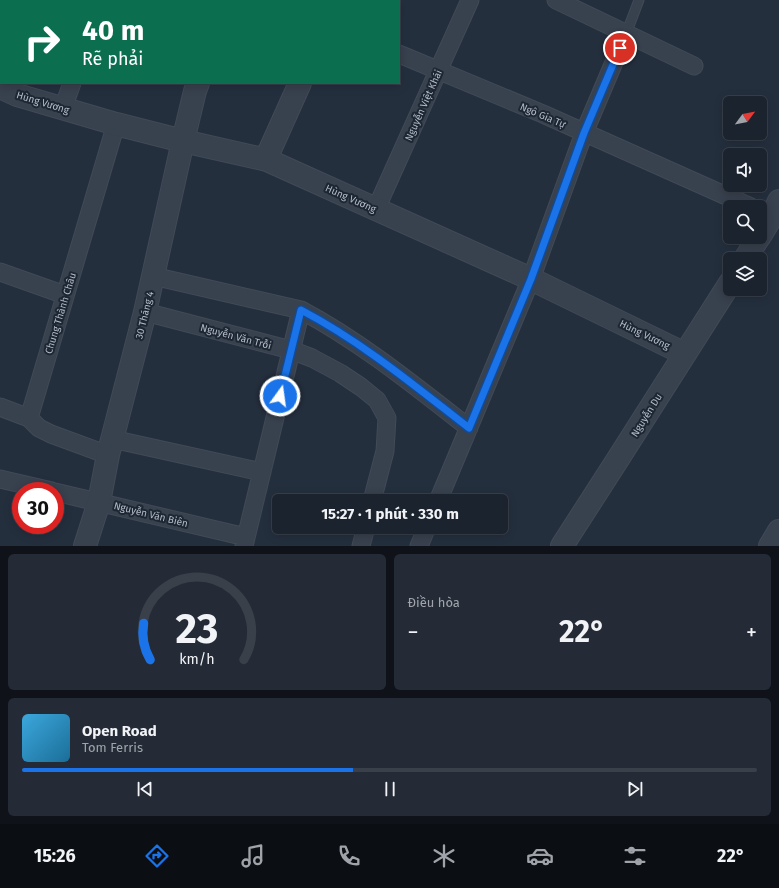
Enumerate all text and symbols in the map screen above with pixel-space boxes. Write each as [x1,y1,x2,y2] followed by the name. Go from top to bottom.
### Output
[82,14,145,47] text: 40 m
[16,16,68,68] icon: right
[603,31,637,65] pin
[609,37,631,59] icon: arrive
[82,48,143,70] text: Rẽ phải
[402,67,445,143] street label: Nguyễn Việt Khái
[15,88,72,117] street label: Hùng Vương
[723,96,767,140] north arrow
[723,96,767,296] map controls
[518,101,568,131] street label: Ngô Gia Tự
[723,148,767,192] button: sound
[323,181,379,216] street label: Hùng Vương
[723,200,767,244] button: search
[723,252,767,296] button: layers
[43,271,79,355] street label: Chung Thành Châu
[133,290,157,340] street label: 30 Tháng 4
[617,317,673,353] street label: Hùng Vương
[199,321,273,352] street label: Nguyễn Văn Trỗi
[259,375,301,417] position arrow
[628,391,665,439] street label: Nguyễn Du
[12,482,64,534] speed limit sign: 30
[112,499,189,530] street label: Nguyễn Văn Biên
[321,505,459,523] text: 15:27 · 1 phút · 330 m
[408,595,460,610] text: Điều hòa
[175,604,218,654] text: 23
[559,614,606,650] text: 22°
[408,619,419,646] text: −
[746,619,757,646] text: +
[179,651,214,668] text: km/h
[82,722,157,740] text: Open Road
[82,740,143,755] text: Tom Ferris
[134,778,156,800] icon: previous
[379,778,401,800] icon: pause
[624,778,646,800] icon: next
[143,842,171,870] icon: directions
[239,842,267,870] icon: music
[335,842,363,870] icon: phone
[430,842,458,870] icon: climate
[526,842,554,870] icon: car
[621,842,649,870] icon: filters
[34,845,76,867] text: 15:26
[717,845,745,867] text: 22°

